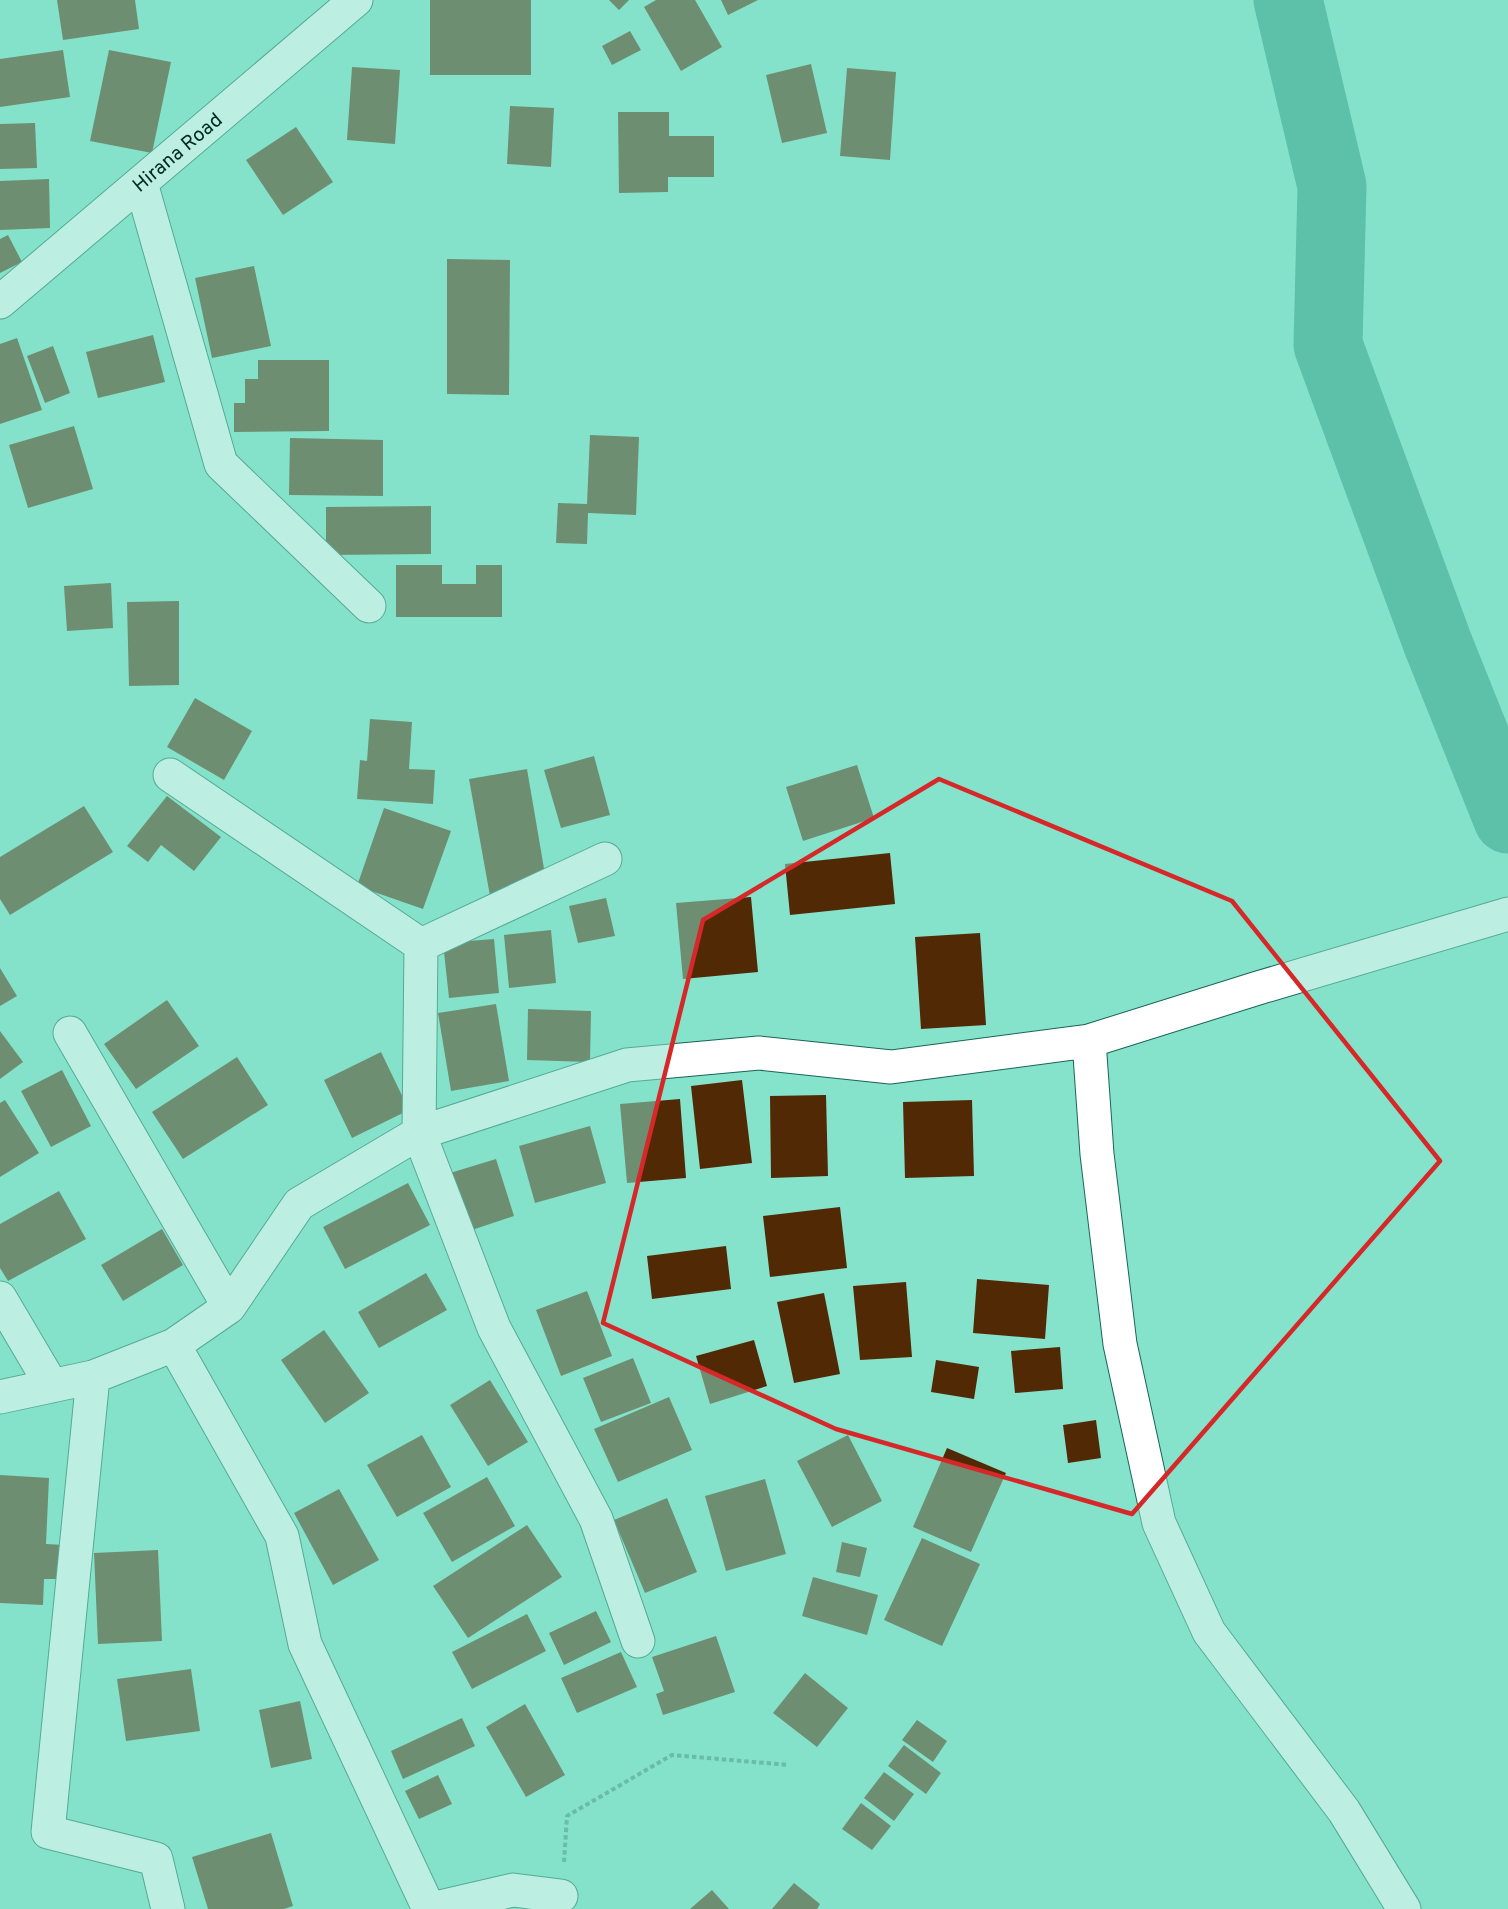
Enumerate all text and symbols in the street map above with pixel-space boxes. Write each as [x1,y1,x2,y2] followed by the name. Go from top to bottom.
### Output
[128,108,229,199] street label: Hirana Road

